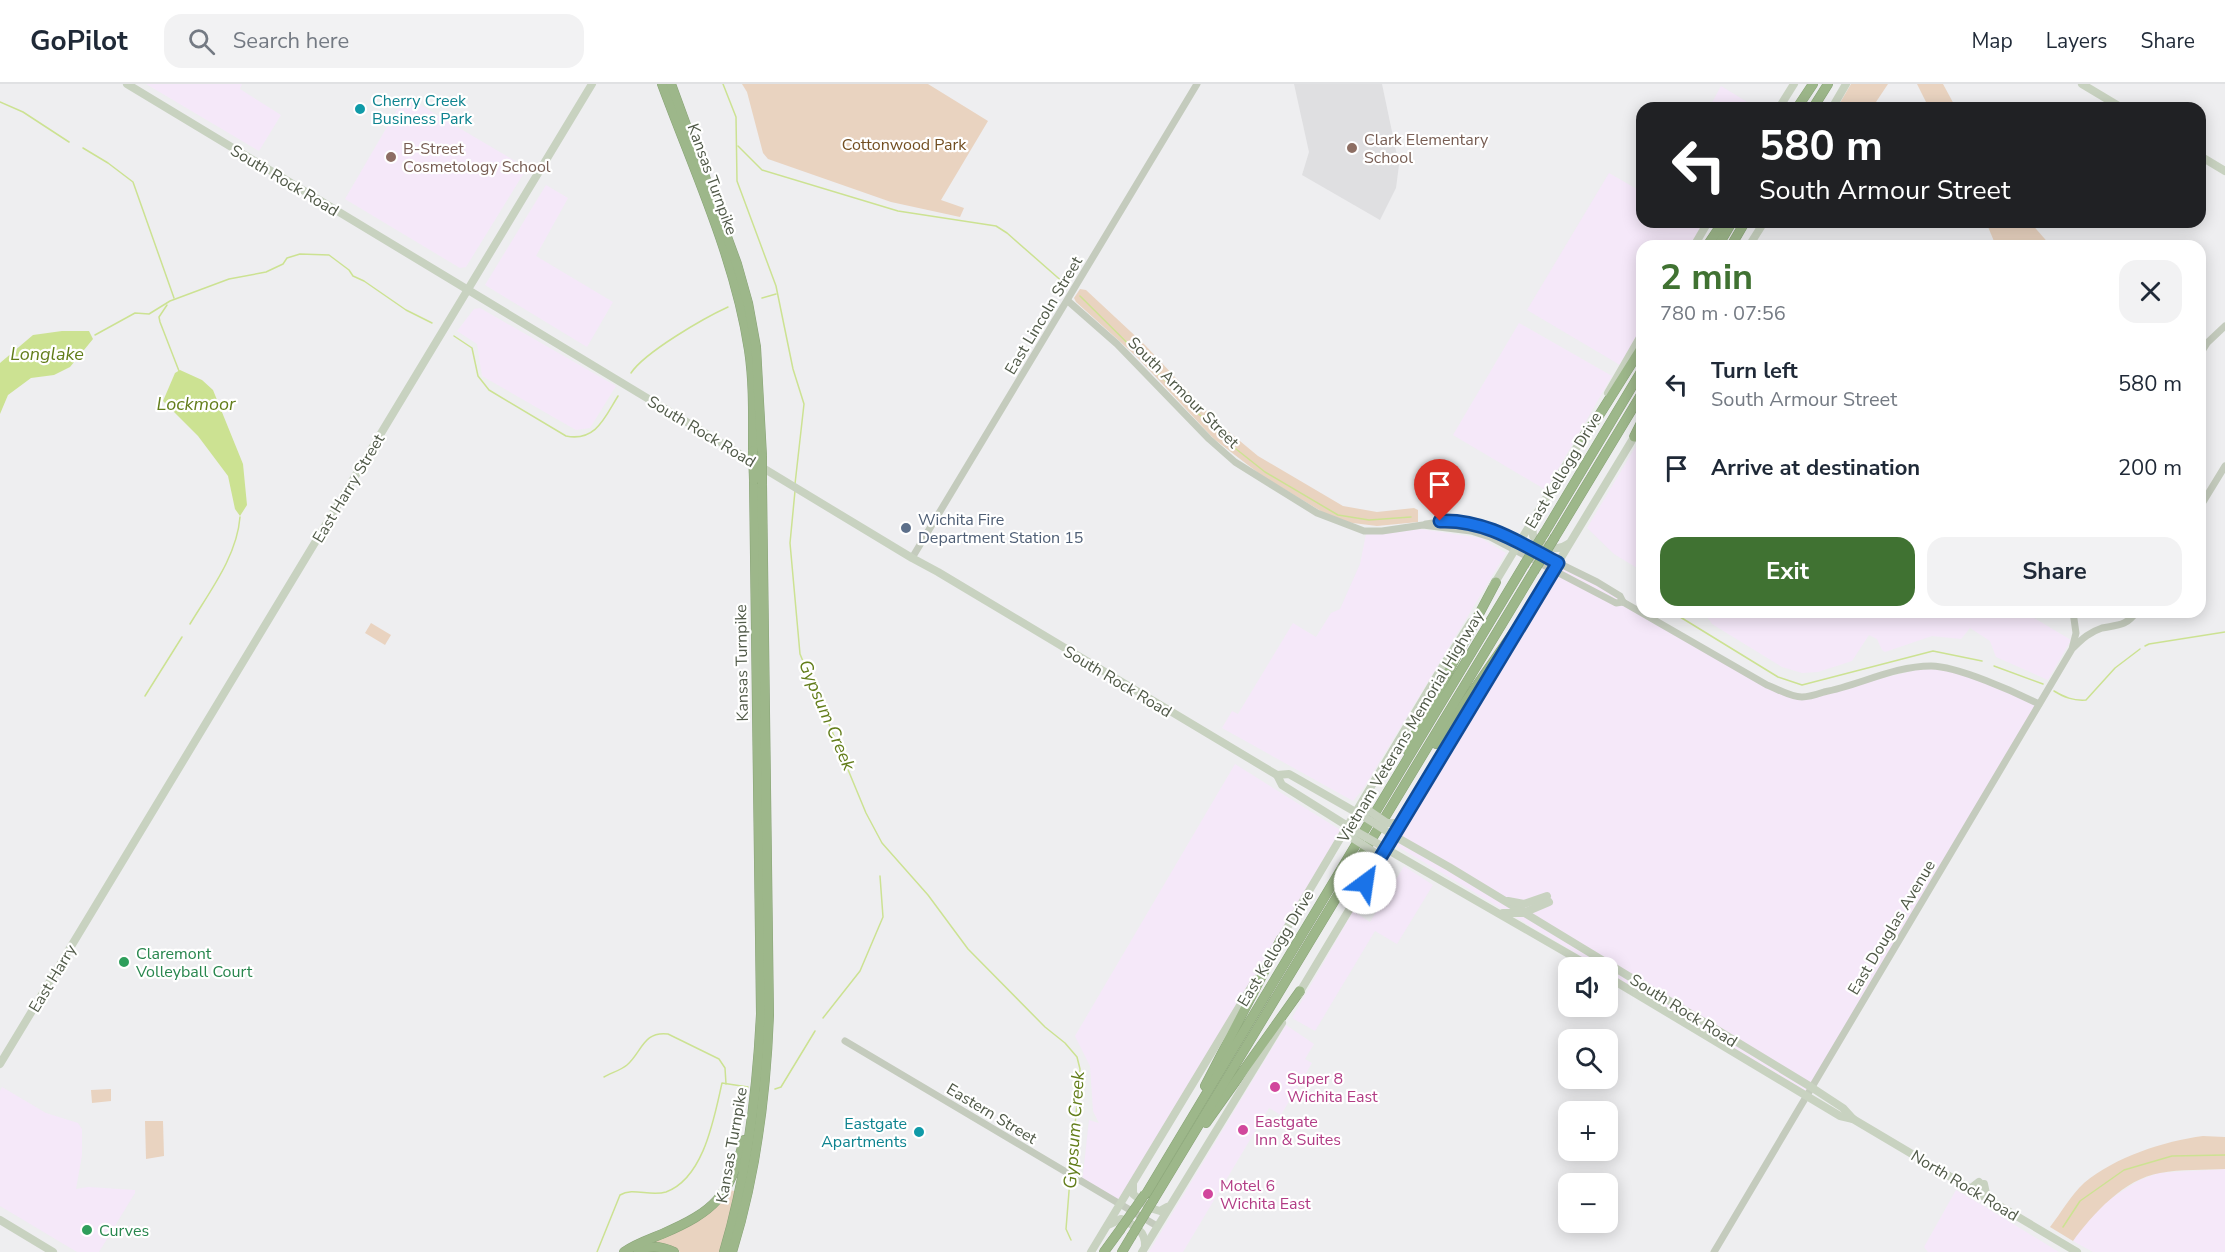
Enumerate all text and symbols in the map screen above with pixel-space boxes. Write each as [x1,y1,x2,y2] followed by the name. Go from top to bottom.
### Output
[164,14,584,68] search box
[30,22,128,60] text: GoPilot
[185,25,218,58] icon: search
[233,26,349,56] text: Search here
[1971,27,2013,55] text: Map
[2046,27,2107,55] text: Layers
[2140,27,2195,55] text: Share
[372,90,473,130] place label: Cherry Creek Business Park
[353,102,367,116] marker: Cherry Creek Business Park
[1759,118,1883,175] text: 580 m
[682,121,742,238] street label: Kansas Turnpike
[1660,126,1738,204] icon: left
[1364,129,1489,169] place label: Clark Elementary School
[842,134,967,156] park label: Cottonwood Park
[403,138,551,178] place label: B-Street Cosmetology School
[226,140,343,222] street label: South Rock Road
[1345,141,1359,155] marker: Clark Elementary School
[384,150,398,164] marker: B-Street Cosmetology School
[1759,172,2010,209] text: South Armour Street
[1000,252,1088,379] street label: East Lincoln Street
[1660,253,1753,302] text: 2 min
[2119,260,2182,323] button: close
[1660,300,1786,327] text: 780 m · 07:56
[1123,332,1244,453] street label: South Armour Street
[10,342,84,366] water label: Longlake
[1711,356,1798,386] text: Turn left
[1660,368,1693,401] icon: left
[2118,369,2182,399] text: 580 m
[1711,386,1897,413] text: South Armour Street
[643,391,760,473] street label: South Rock Road
[157,392,236,416] water label: Lockmoor
[1520,408,1607,533] street label: East Kellogg Drive
[308,430,390,547] street label: East Harry Street
[1660,452,1693,485] icon: arrive
[1711,453,1920,483] text: Arrive at destination
[2118,453,2182,483] text: 200 m
[1414,459,1465,521] pin
[1423,468,1456,501] icon: arrive
[918,509,1083,549] place label: Wichita Fire Department Station 15
[899,521,913,535] marker: Wichita Fire Department Station 15
[1660,537,1915,606] button: Exit
[1927,537,2182,606] button: Share
[730,604,754,722] street label: Kansas Turnpike
[1332,605,1490,848] street label: Vietnam Veterans Memorial Highway
[1059,641,1176,723] street label: South Rock Road
[793,656,862,775] water label: Gypsum Creek
[1333,851,1397,915] position arrow
[1843,856,1941,999] street label: East Douglas Avenue
[1232,886,1319,1011] street label: East Kellogg Drive
[24,940,82,1017] street label: East Harry
[135,943,253,983] place label: Claremont Volleyball Court
[117,955,131,969] marker: Claremont Volleyball Court
[1558,957,1618,1233] map controls
[1558,957,1618,1017] button: sound
[1626,969,1741,1053] street label: South Rock Road
[1558,1029,1618,1089] button: search
[1287,1068,1378,1108] place label: Super 8 Wichita East
[1058,1069,1090,1190] water label: Gypsum Creek
[942,1078,1041,1150] street label: Eastern Street
[1268,1080,1282,1094] marker: Super 8 Wichita East
[711,1086,753,1205] street label: Kansas Turnpike
[1558,1101,1618,1161] button: +
[1255,1111,1341,1151] place label: Eastgate Inn & Suites
[821,1113,907,1153] place label: Eastgate Apartments
[1236,1123,1250,1137] marker: Eastgate Inn & Suites
[912,1125,926,1139] marker: Eastgate Apartments
[1907,1145,2022,1227] street label: North Rock Road
[1558,1173,1618,1233] button: −
[1220,1175,1311,1215] place label: Motel 6 Wichita East
[1201,1187,1215,1201] marker: Motel 6 Wichita East
[99,1220,149,1242] place label: Curves
[80,1223,94,1237] marker: Curves

